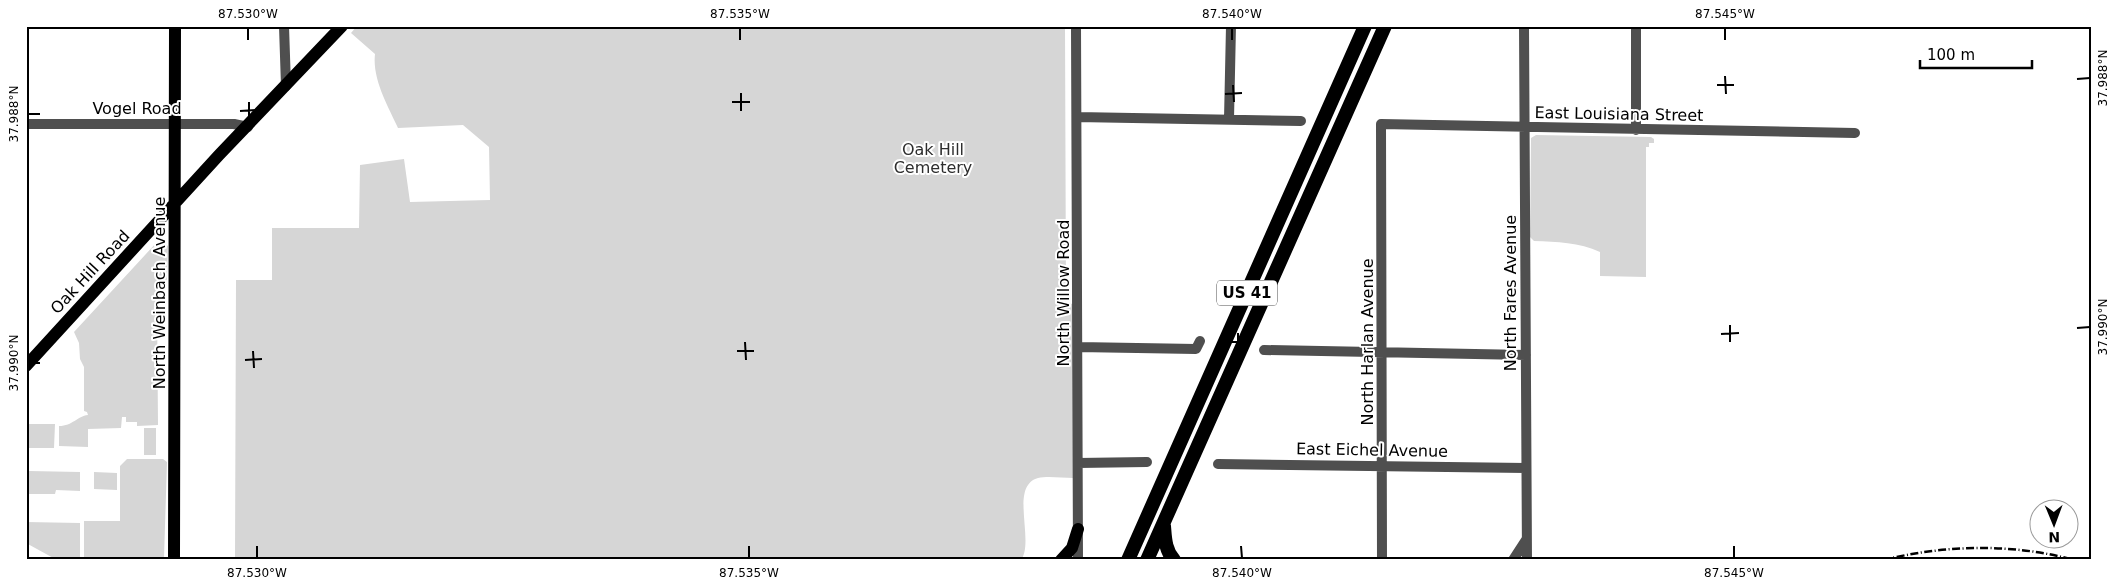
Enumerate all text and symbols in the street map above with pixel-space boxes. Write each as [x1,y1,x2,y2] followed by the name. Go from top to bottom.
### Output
[218,7,278,21] text: 87.530°W
[710,7,770,21] text: 87.535°W
[1202,7,1262,21] text: 87.540°W
[1695,7,1755,21] text: 87.545°W
[1920,38,2032,70] scale bar
[1927,46,1975,64] text: 100 m
[2096,50,2110,106] text: 37.988°N
[7,86,21,142] text: 37.988°N
[92,99,182,118] street label: Vogel Road
[1534,103,1704,125] street label: East Louisiana Street
[894,140,972,177] park label: Oak Hill Cemetery
[150,197,169,389] street label: North Weinbach Avenue
[1501,215,1520,371] street label: North Fares Avenue
[1054,220,1073,366] street label: North Willow Road
[46,226,134,318] street label: Oak Hill Road
[1358,258,1377,426] street label: North Harlan Avenue
[1217,280,1277,306] road number: US 41
[2096,299,2110,355] text: 37.990°N
[7,335,21,391] text: 37.990°N
[1296,439,1448,461] street label: East Eichel Avenue
[2030,498,2080,548] north arrow
[2048,529,2060,545] text: N
[227,566,287,580] text: 87.530°W
[719,566,779,580] text: 87.535°W
[1212,566,1272,580] text: 87.540°W
[1704,566,1764,580] text: 87.545°W

